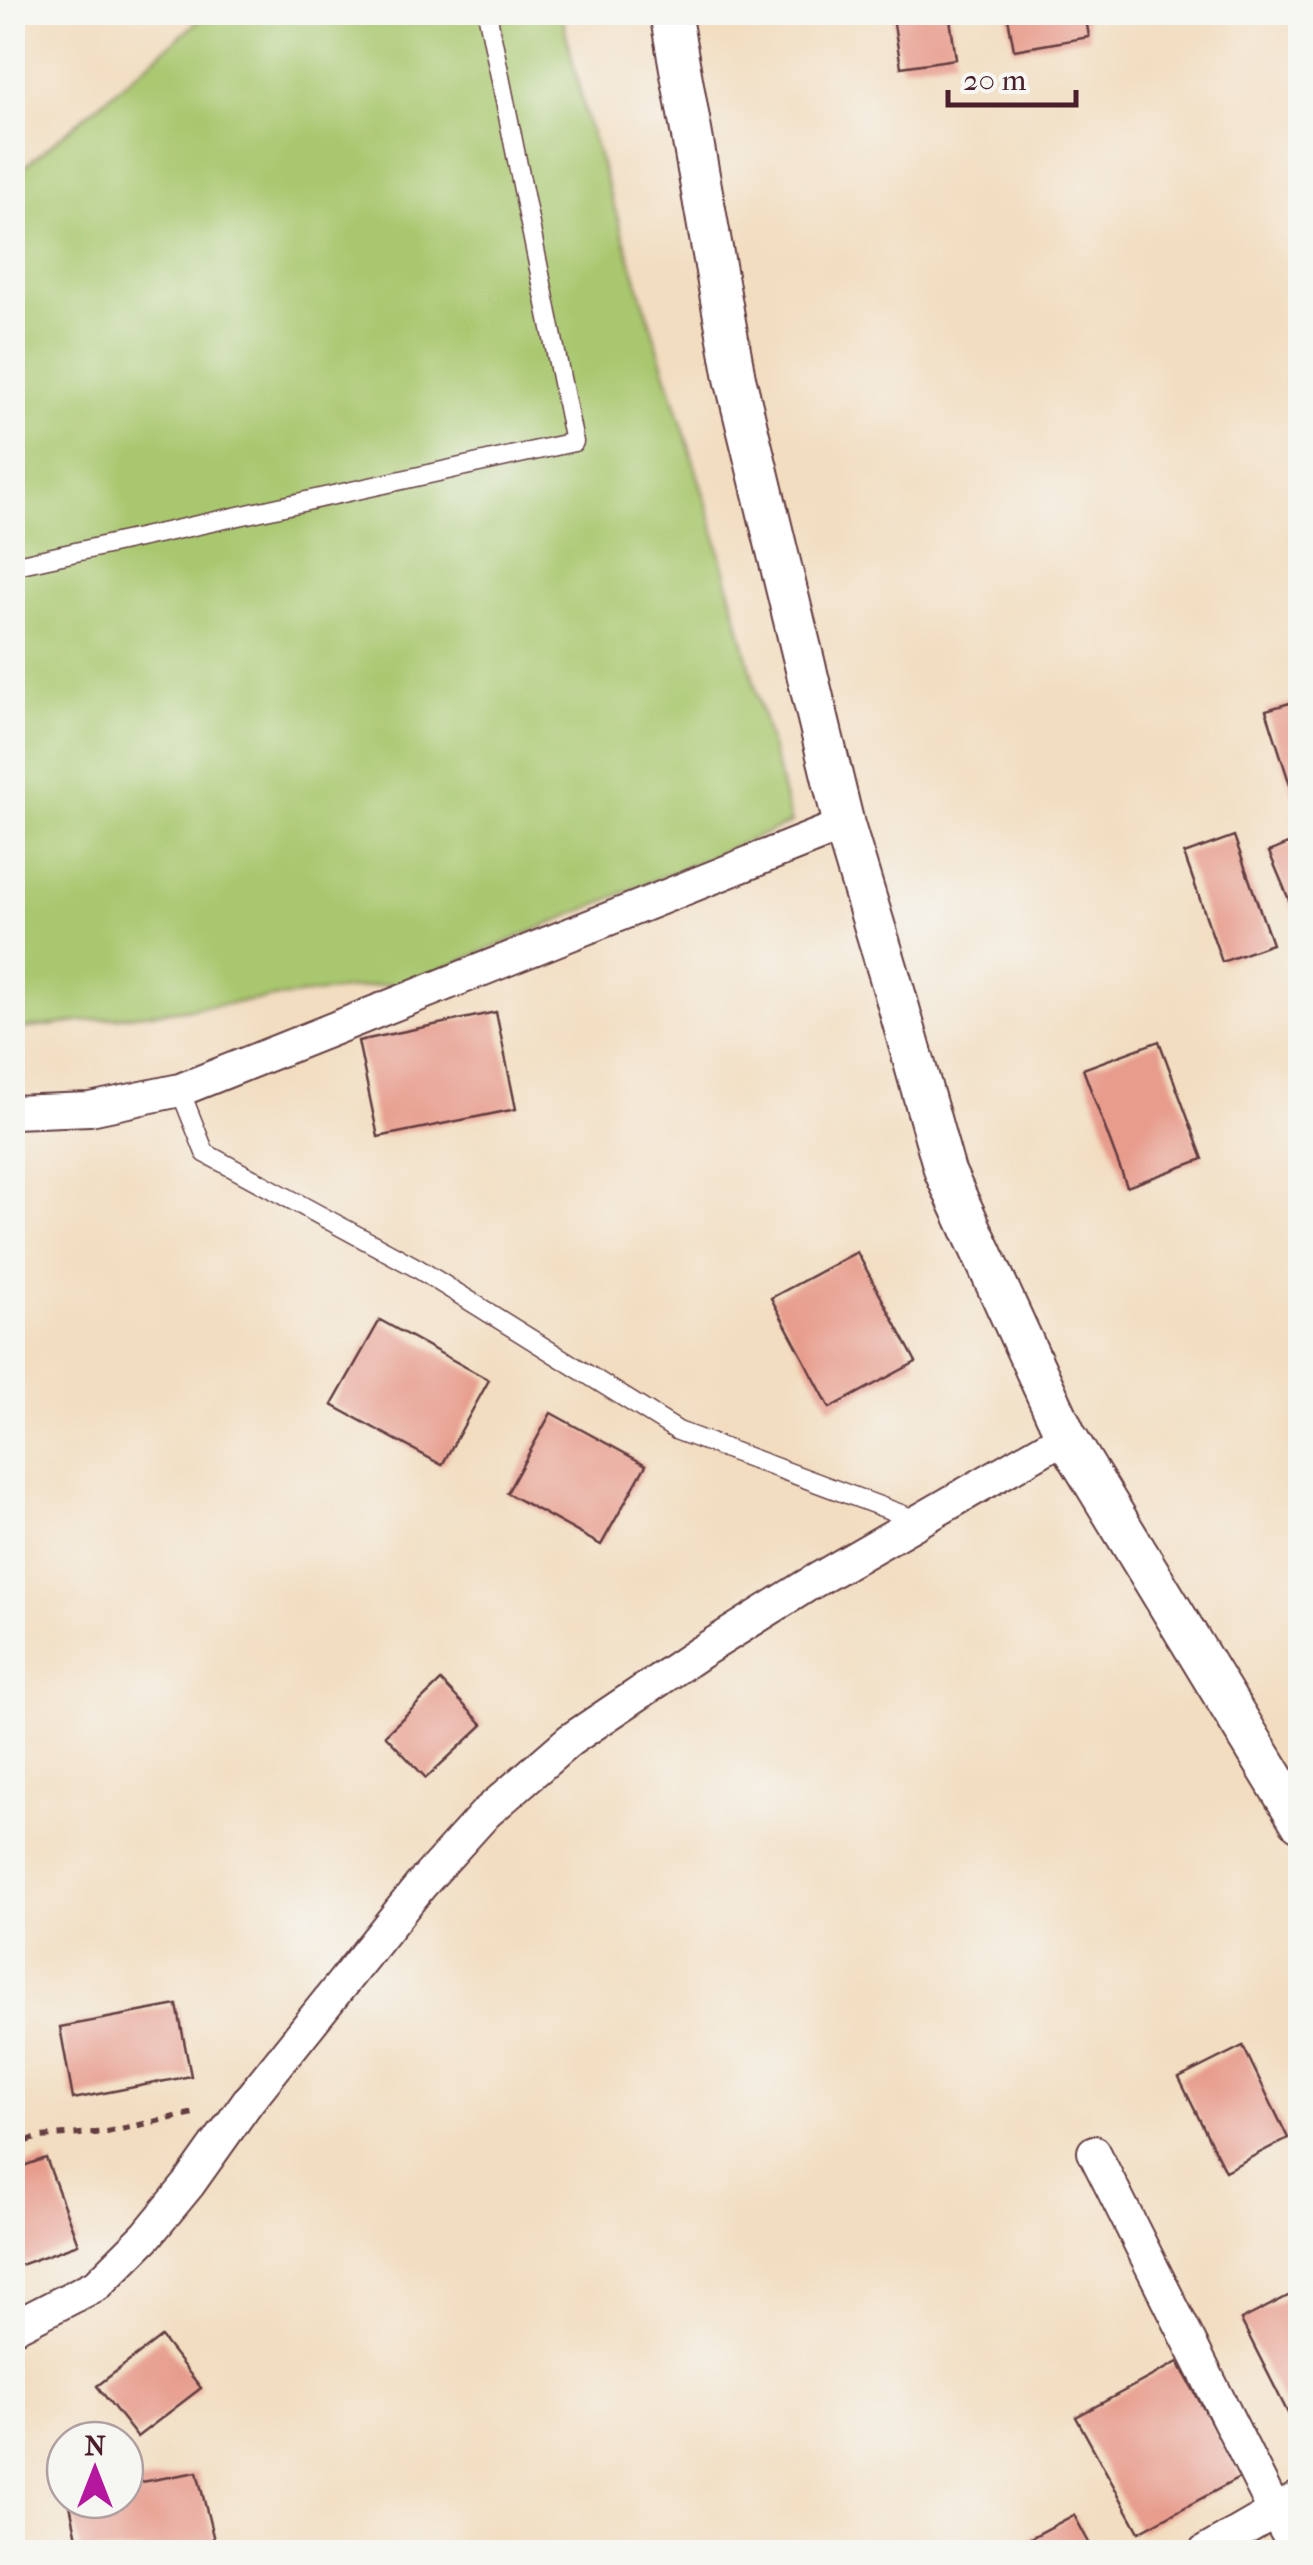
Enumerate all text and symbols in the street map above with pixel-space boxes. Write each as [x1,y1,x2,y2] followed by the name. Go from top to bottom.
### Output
[948,45,1076,107] scale bar
[963,63,1026,98] text: 20 m
[45,2420,145,2520] north arrow
[84,2429,106,2462] text: N

